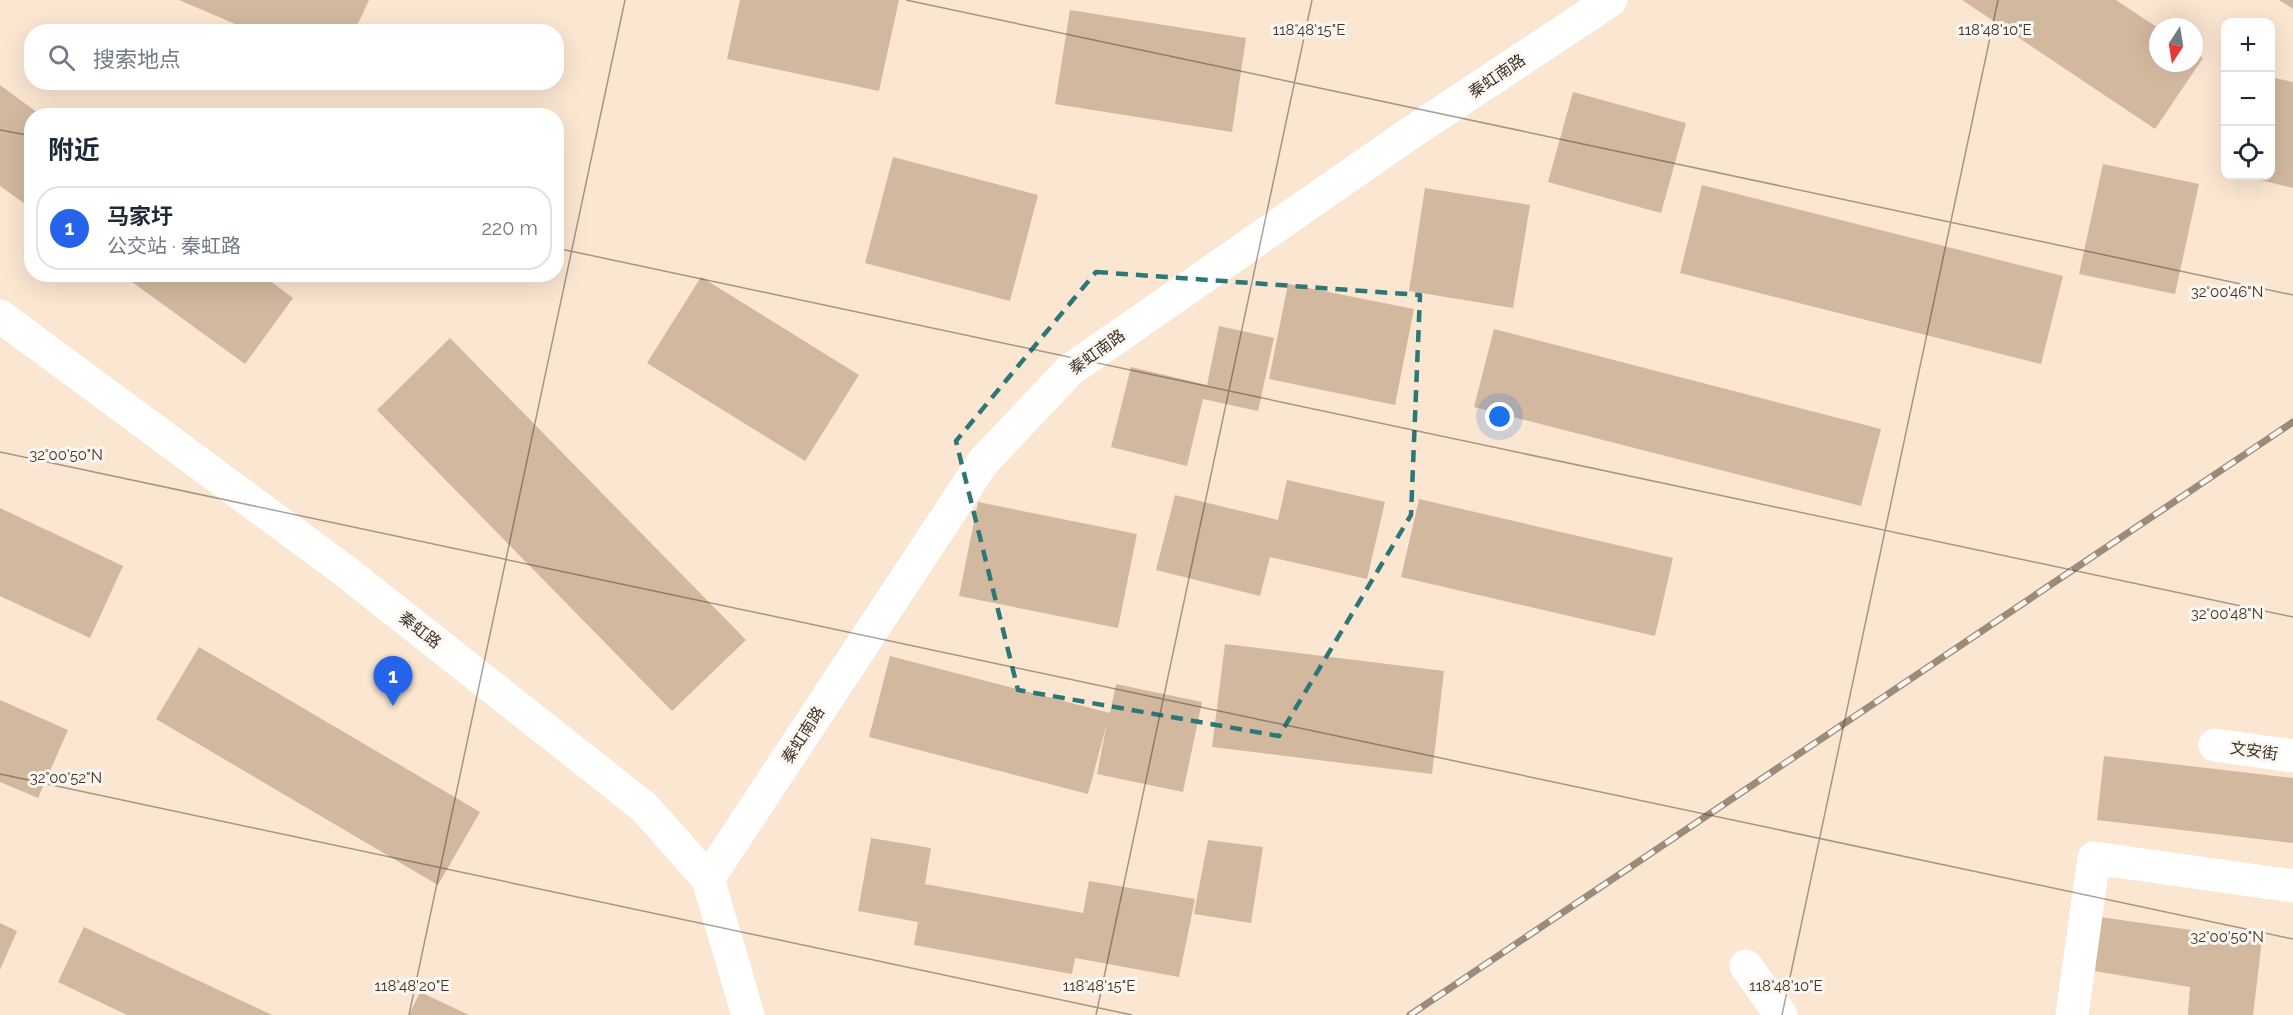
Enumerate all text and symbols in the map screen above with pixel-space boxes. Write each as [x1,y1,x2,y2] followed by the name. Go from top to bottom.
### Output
[2149,18,2203,72] north arrow
[2221,18,2275,180] map controls
[2221,18,2275,72] button: +
[1273,21,1345,39] text: 118°48'15"E
[1958,21,2032,39] text: 118°48'10"E
[24,24,564,90] search box
[45,41,78,74] icon: search
[93,46,181,72] text: 搜索地点
[1465,50,1529,102] street label: 秦虹南路
[2221,72,2275,126] button: −
[2221,126,2275,180] button: locate
[48,135,100,165] text: 附近
[107,203,173,229] text: 马家圩
[65,216,74,240] text: 1
[481,216,538,240] text: 220 m
[107,234,241,258] text: 公交站 · 秦虹路
[2191,283,2263,301] text: 32°00'46"N
[1066,326,1128,378] street label: 秦虹南路
[1485,402,1514,431] your location
[29,446,103,464] text: 32°00'50"N
[2191,605,2263,623] text: 32°00'48"N
[395,608,445,652] street label: 秦虹路
[374,656,412,706] pin: 1
[778,703,828,767] street label: 秦虹南路
[2229,738,2279,764] street label: 文安街
[30,769,102,787] text: 32°00'52"N
[2190,928,2264,946] text: 32°00'50"N
[375,977,449,995] text: 118°48'20"E
[1063,977,1135,995] text: 118°48'15"E
[1749,977,1823,995] text: 118°48'10"E

